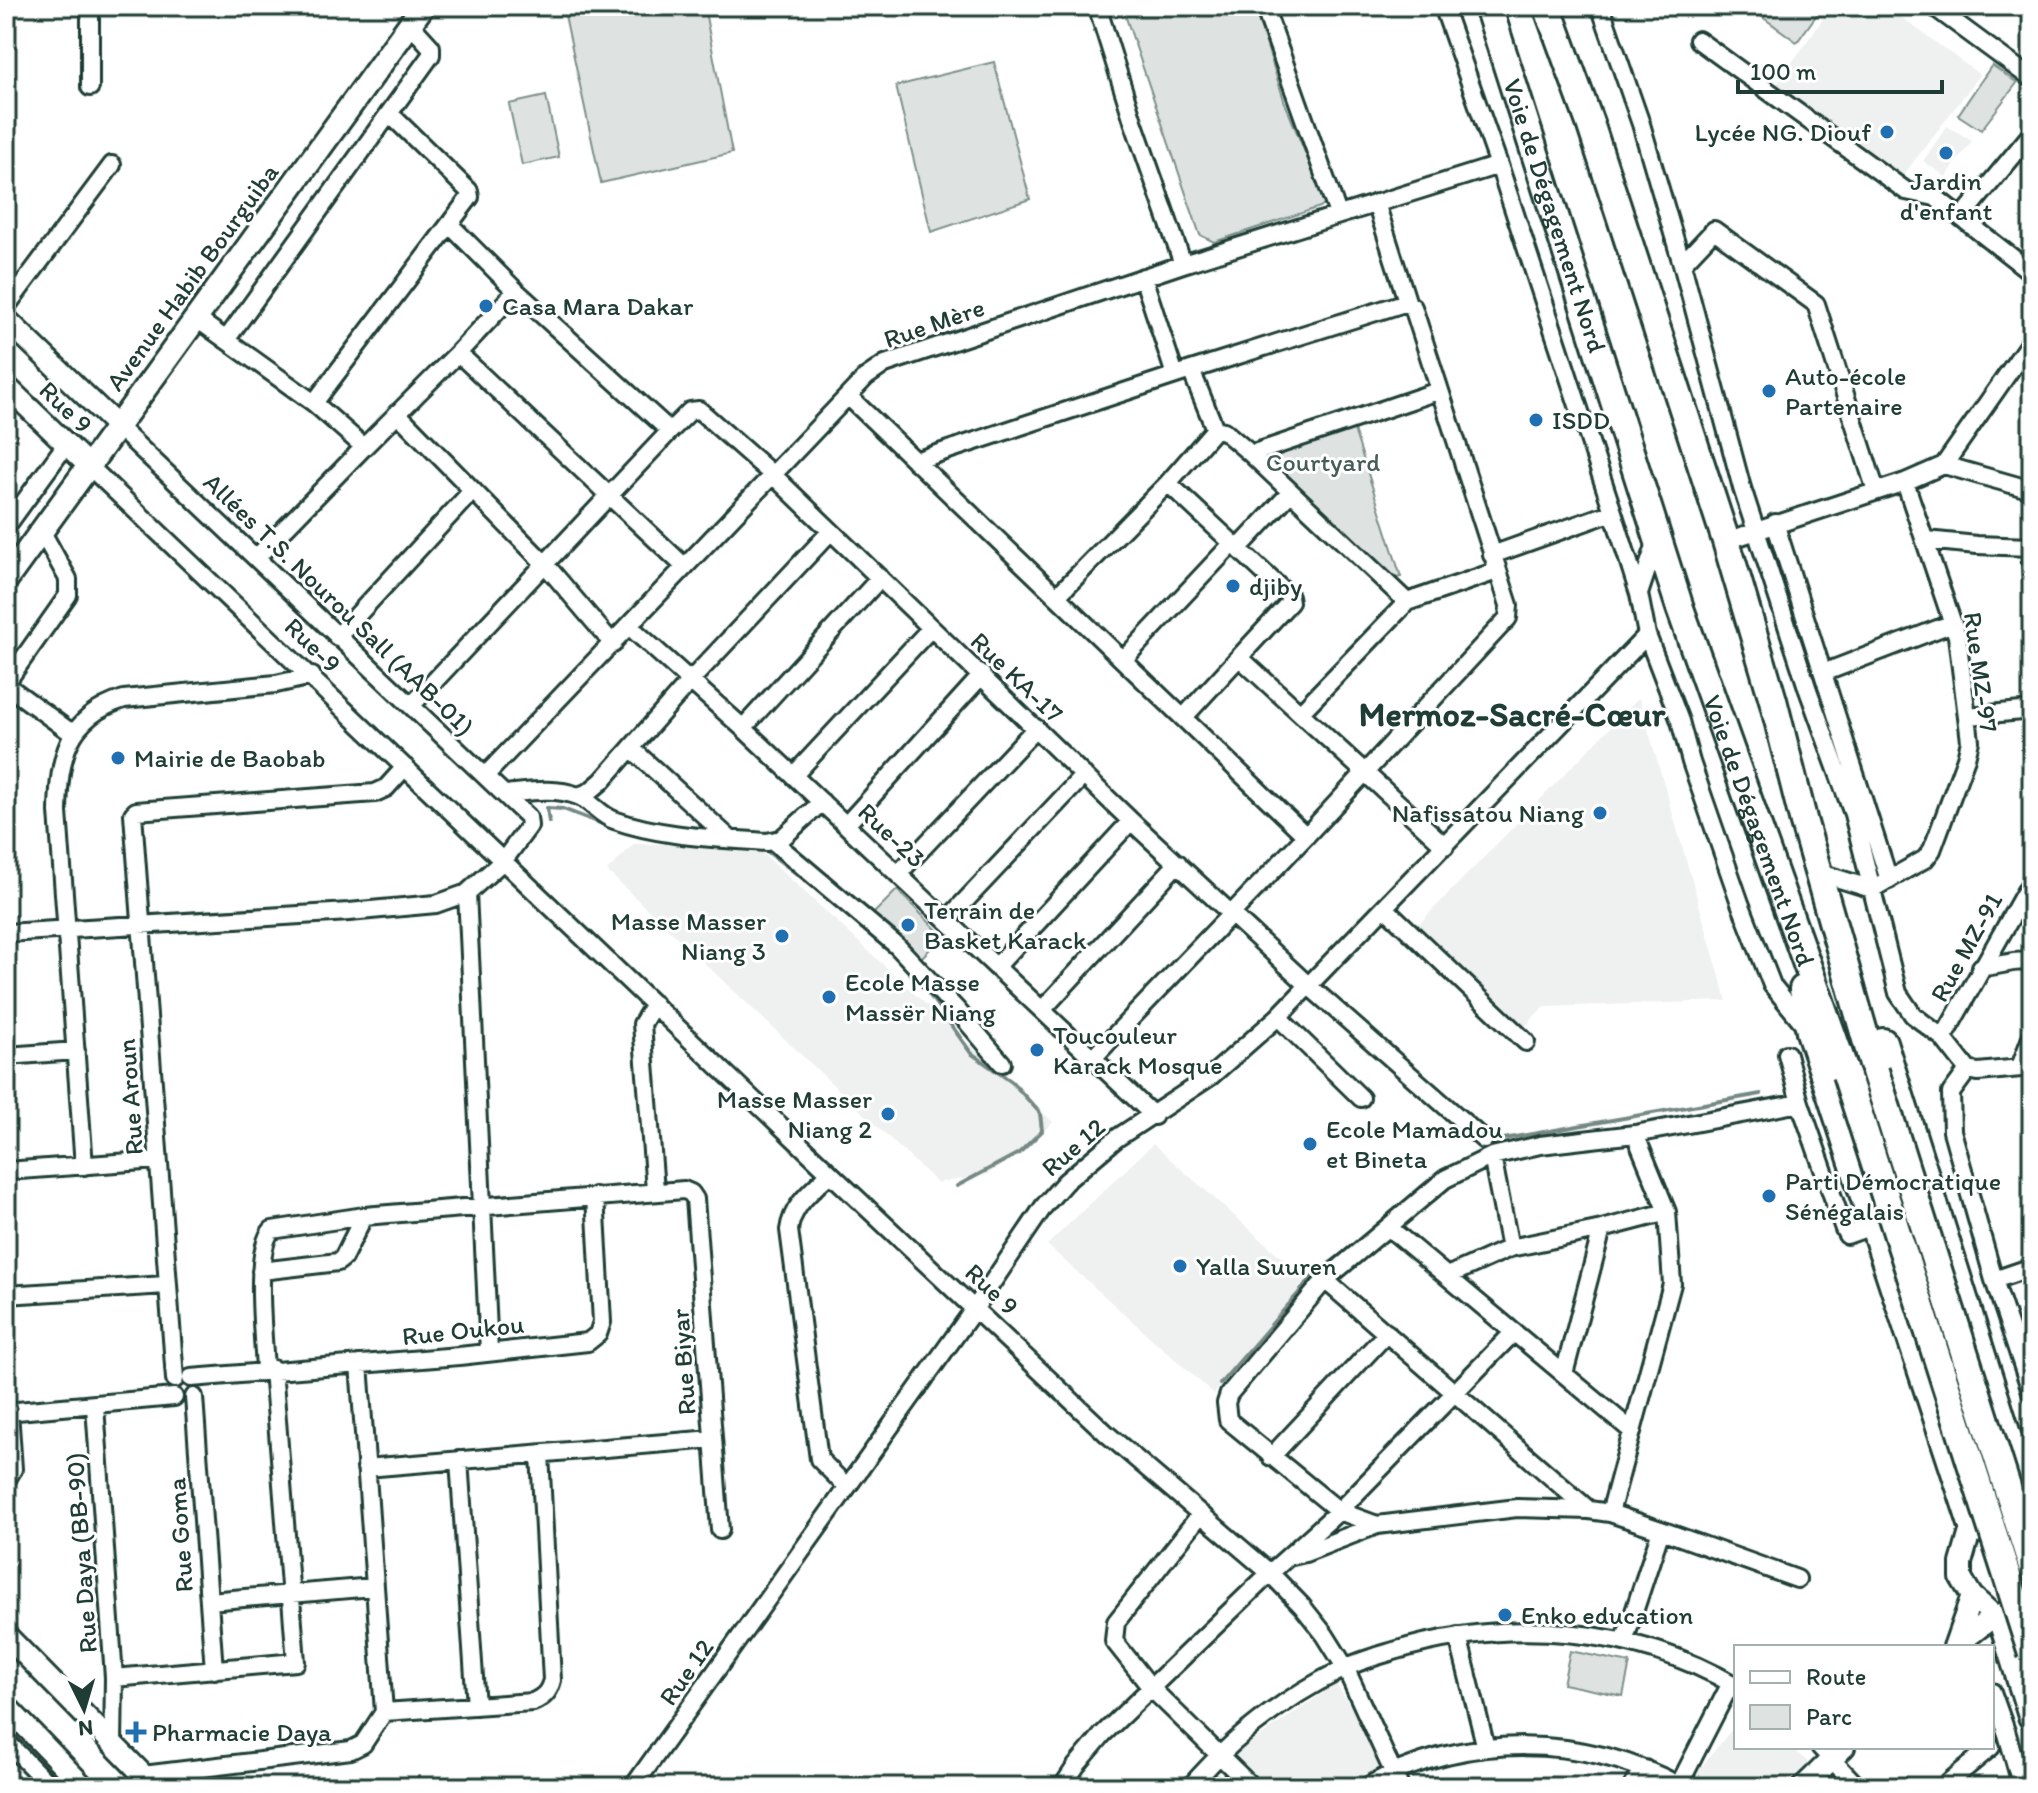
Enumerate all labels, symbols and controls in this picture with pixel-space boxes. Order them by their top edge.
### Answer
scale bar [1738,44,1942,94]
text: 100 m [1750,57,1816,86]
street label: Voie de Dégagement Nord [1496,75,1613,357]
place label: Lycée NG. Diouf [1695,116,1871,148]
marker: Lycée NG. Diouf [1878,123,1896,141]
marker: Jardin d'enfant [1937,144,1955,162]
street label: Avenue Habib Bourguiba [99,157,286,397]
place label: Jardin d'enfant [1900,165,1993,227]
place label: Casa Mara Dakar [502,290,694,322]
street label: Rue Mère [879,291,989,355]
marker: Casa Mara Dakar [477,297,495,315]
place label: Auto-école Partenaire [1785,360,1906,422]
street label: Rue 9 [33,374,99,440]
marker: Auto-école Partenaire [1760,382,1778,400]
place label: ISDD [1552,404,1610,436]
marker: ISDD [1527,411,1545,429]
park label: Courtyard [1266,446,1380,478]
street label: Allées T.S. Nourou Sall (AAB-01) [197,466,481,742]
place label: djiby [1249,570,1302,602]
marker: djiby [1224,577,1242,595]
street label: Rue-9 [278,610,348,680]
street label: Rue MZ-97 [1957,610,2005,734]
street label: Rue KA-17 [964,625,1070,729]
street label: Voie de Dégagement Nord [1696,691,1822,970]
district label: Mermoz-Sacré-Cœur [1359,694,1666,735]
place label: Mairie de Baobab [134,742,325,774]
marker: Mairie de Baobab [109,749,127,767]
street label: Rue-23 [852,796,932,874]
place label: Nafissatou Niang [1392,797,1585,829]
marker: Nafissatou Niang [1591,804,1609,822]
street label: Rue MZ-91 [1923,887,2009,1007]
place label: Terrain de Basket Karack [924,894,1087,956]
place label: Masse Masser Niang 3 [611,905,766,967]
marker: Terrain de Basket Karack [899,916,917,934]
marker: Masse Masser Niang 3 [773,927,791,945]
place label: Ecole Masse Massër Niang [845,966,996,1028]
marker: Ecole Masse Massër Niang [820,988,838,1006]
place label: Toucouleur Karack Mosque [1053,1019,1223,1081]
street label: Rue Aroun [110,1038,150,1156]
marker: Toucouleur Karack Mosque [1028,1041,1046,1059]
place label: Masse Masser Niang 2 [717,1083,872,1145]
marker: Masse Masser Niang 2 [879,1105,897,1123]
street label: Rue 12 [1035,1110,1112,1183]
place label: Ecole Mamadou et Bineta [1326,1113,1503,1175]
marker: Ecole Mamadou et Bineta [1301,1135,1319,1153]
place label: Parti Démocratique Sénégalais [1785,1165,2001,1227]
marker: Parti Démocratique Sénégalais [1760,1187,1778,1205]
place label: Yalla Suuren [1196,1250,1337,1282]
street label: Rue 9 [958,1256,1026,1322]
marker: Yalla Suuren [1171,1257,1189,1275]
street label: Rue Biyar [663,1307,703,1416]
street label: Rue Oukou [401,1308,525,1352]
street label: Rue Daya (BB-90) [58,1452,104,1654]
street label: Rue Goma [160,1476,200,1593]
place label: Enko education [1521,1599,1694,1631]
marker: Enko education [1496,1606,1514,1624]
street label: Rue 12 [652,1632,721,1711]
legend [1734,1645,1994,1749]
text: Route [1806,1662,1866,1691]
north arrow [44,1669,124,1749]
text: Parc [1806,1702,1852,1731]
text: N [77,1714,94,1743]
place label: Pharmacie Daya [152,1716,332,1748]
marker: Pharmacie Daya [127,1723,145,1741]

